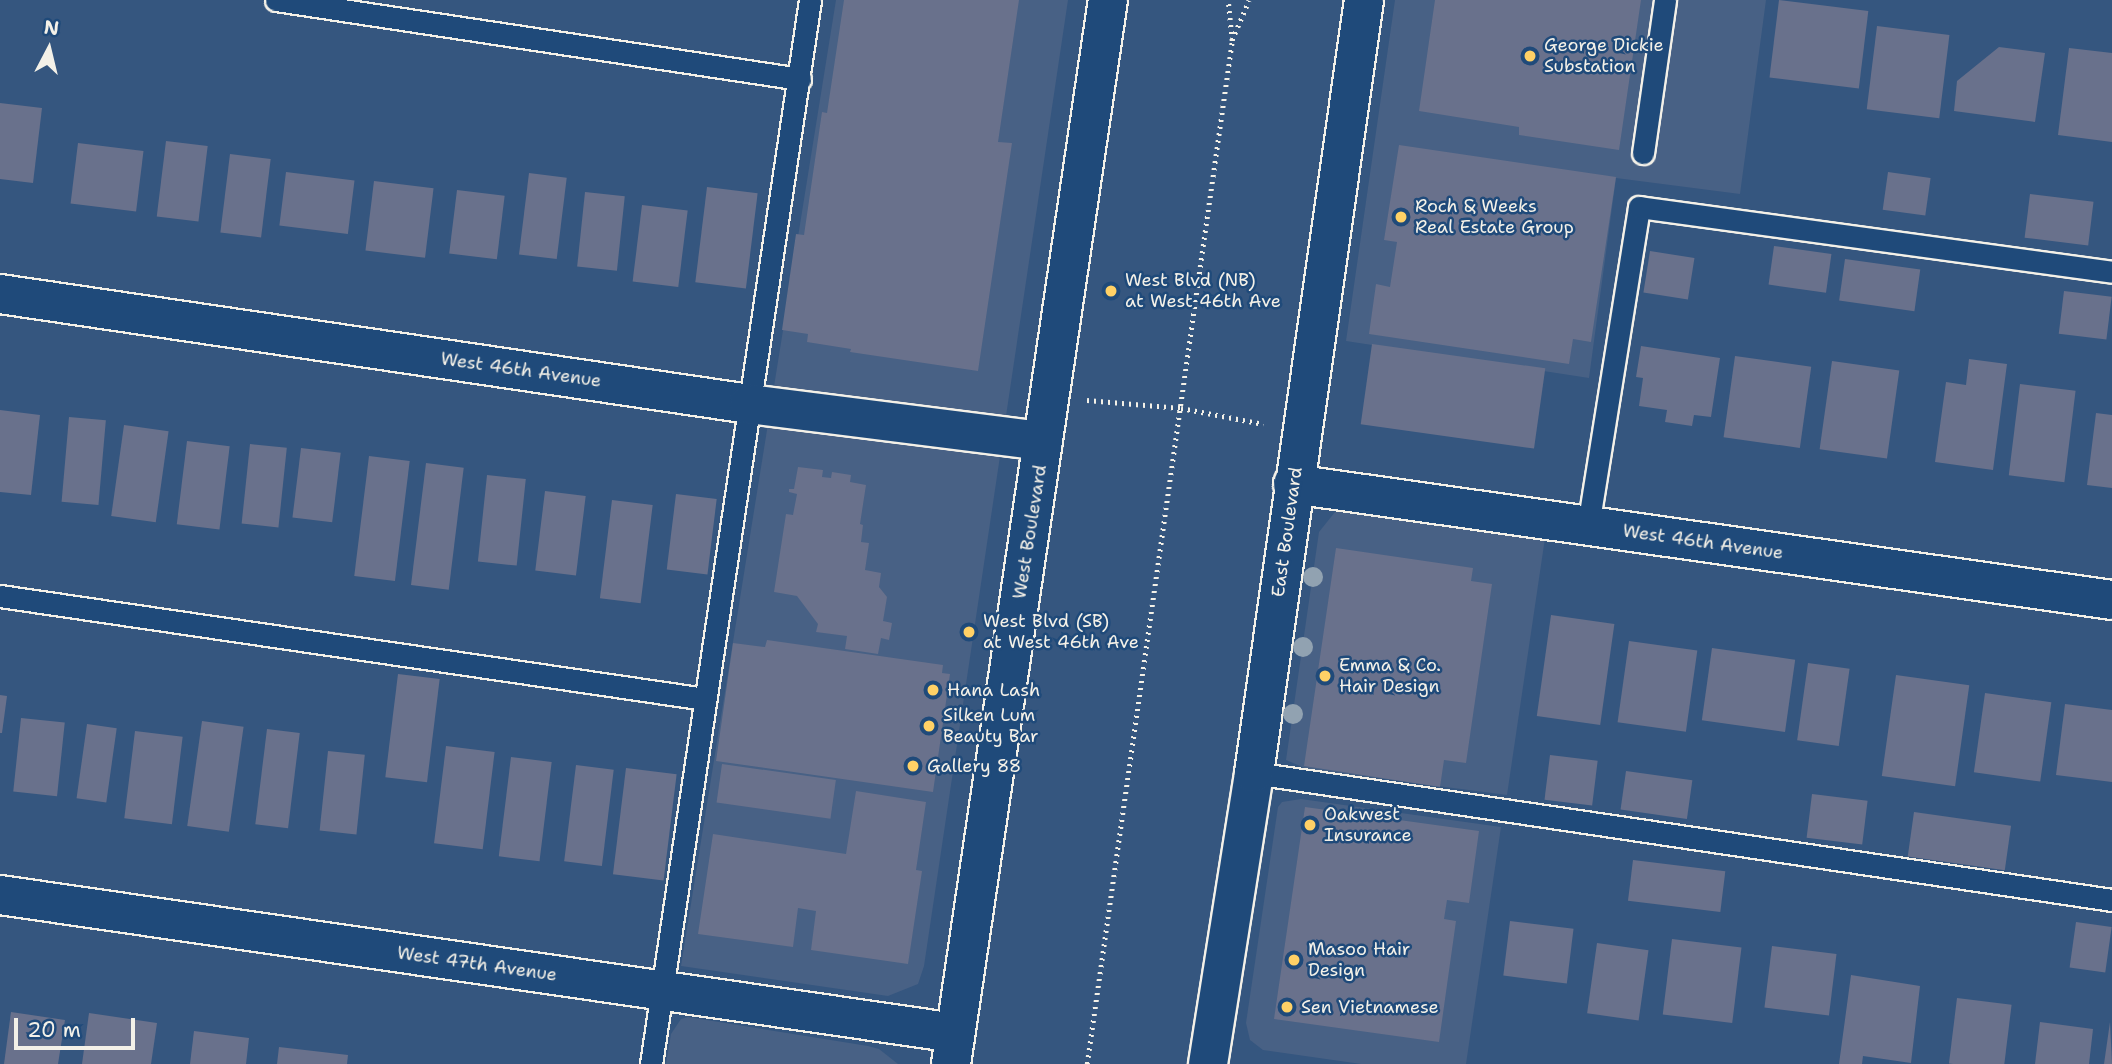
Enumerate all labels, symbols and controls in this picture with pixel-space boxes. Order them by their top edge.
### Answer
north arrow [14,14,84,84]
text: N [43,14,61,41]
place label: George Dickie Substation [1544,35,1664,78]
marker: George Dickie Substation [1522,48,1538,64]
place label: Roch & Weeks Real Estate Group [1415,196,1574,238]
marker: Roch & Weeks Real Estate Group [1393,209,1409,225]
place label: West Blvd (NB) at West 46th Ave [1125,270,1281,312]
marker: West Blvd (NB) at West 46th Ave [1103,283,1119,299]
street label: West 46th Avenue [439,348,603,392]
street label: West Boulevard [1009,463,1051,601]
street label: East Boulevard [1267,466,1307,598]
street label: West 46th Avenue [1621,520,1785,564]
place label: West Blvd (SB) at West 46th Ave [983,611,1139,654]
marker: West Blvd (SB) at West 46th Ave [961,624,977,640]
place label: Emma & Co. Hair Design [1339,655,1441,698]
marker: Emma & Co. Hair Design [1317,668,1333,684]
place label: Hana Lash [947,679,1040,701]
marker: Hana Lash [925,682,941,698]
place label: Silken Lum Beauty Bar [943,705,1039,748]
marker: Silken Lum Beauty Bar [921,718,937,734]
place label: Gallery 88 [927,755,1021,777]
marker: Gallery 88 [905,758,921,774]
place label: Oakwest Insurance [1324,804,1412,846]
marker: Oakwest Insurance [1302,817,1318,833]
place label: Masoo Hair Design [1308,939,1410,982]
street label: West 47th Avenue [396,942,558,986]
marker: Masoo Hair Design [1286,952,1302,968]
place label: Sen Vietnamese [1301,996,1439,1018]
marker: Sen Vietnamese [1279,999,1295,1015]
scale bar [18,1004,138,1048]
text: 20 m [27,1016,81,1044]

